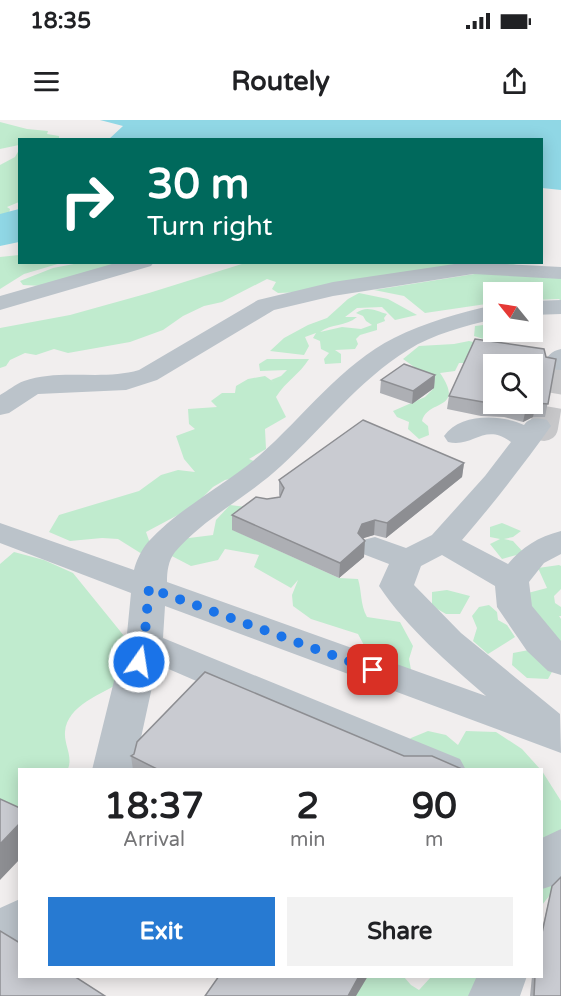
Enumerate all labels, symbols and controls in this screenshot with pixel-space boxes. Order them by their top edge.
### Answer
text: 18:35 [30,8,91,34]
icon: menu [30,65,63,98]
text: Routely [231,65,330,98]
icon: share [498,65,531,98]
text: 30 m [147,159,249,210]
icon: right [48,162,126,240]
text: Turn right [147,210,273,243]
north arrow [483,282,543,342]
map controls [483,282,543,414]
button: search [483,354,543,414]
position arrow [107,630,171,694]
pin [347,644,398,695]
icon: arrive [356,653,389,686]
text: 18:37 [104,785,204,828]
text: 2 [296,785,319,828]
text: 90 [412,785,457,828]
text: Arrival [123,828,185,852]
text: min [290,828,326,852]
text: m [425,828,443,852]
button: Exit [48,897,275,966]
button: Share [287,897,513,966]

